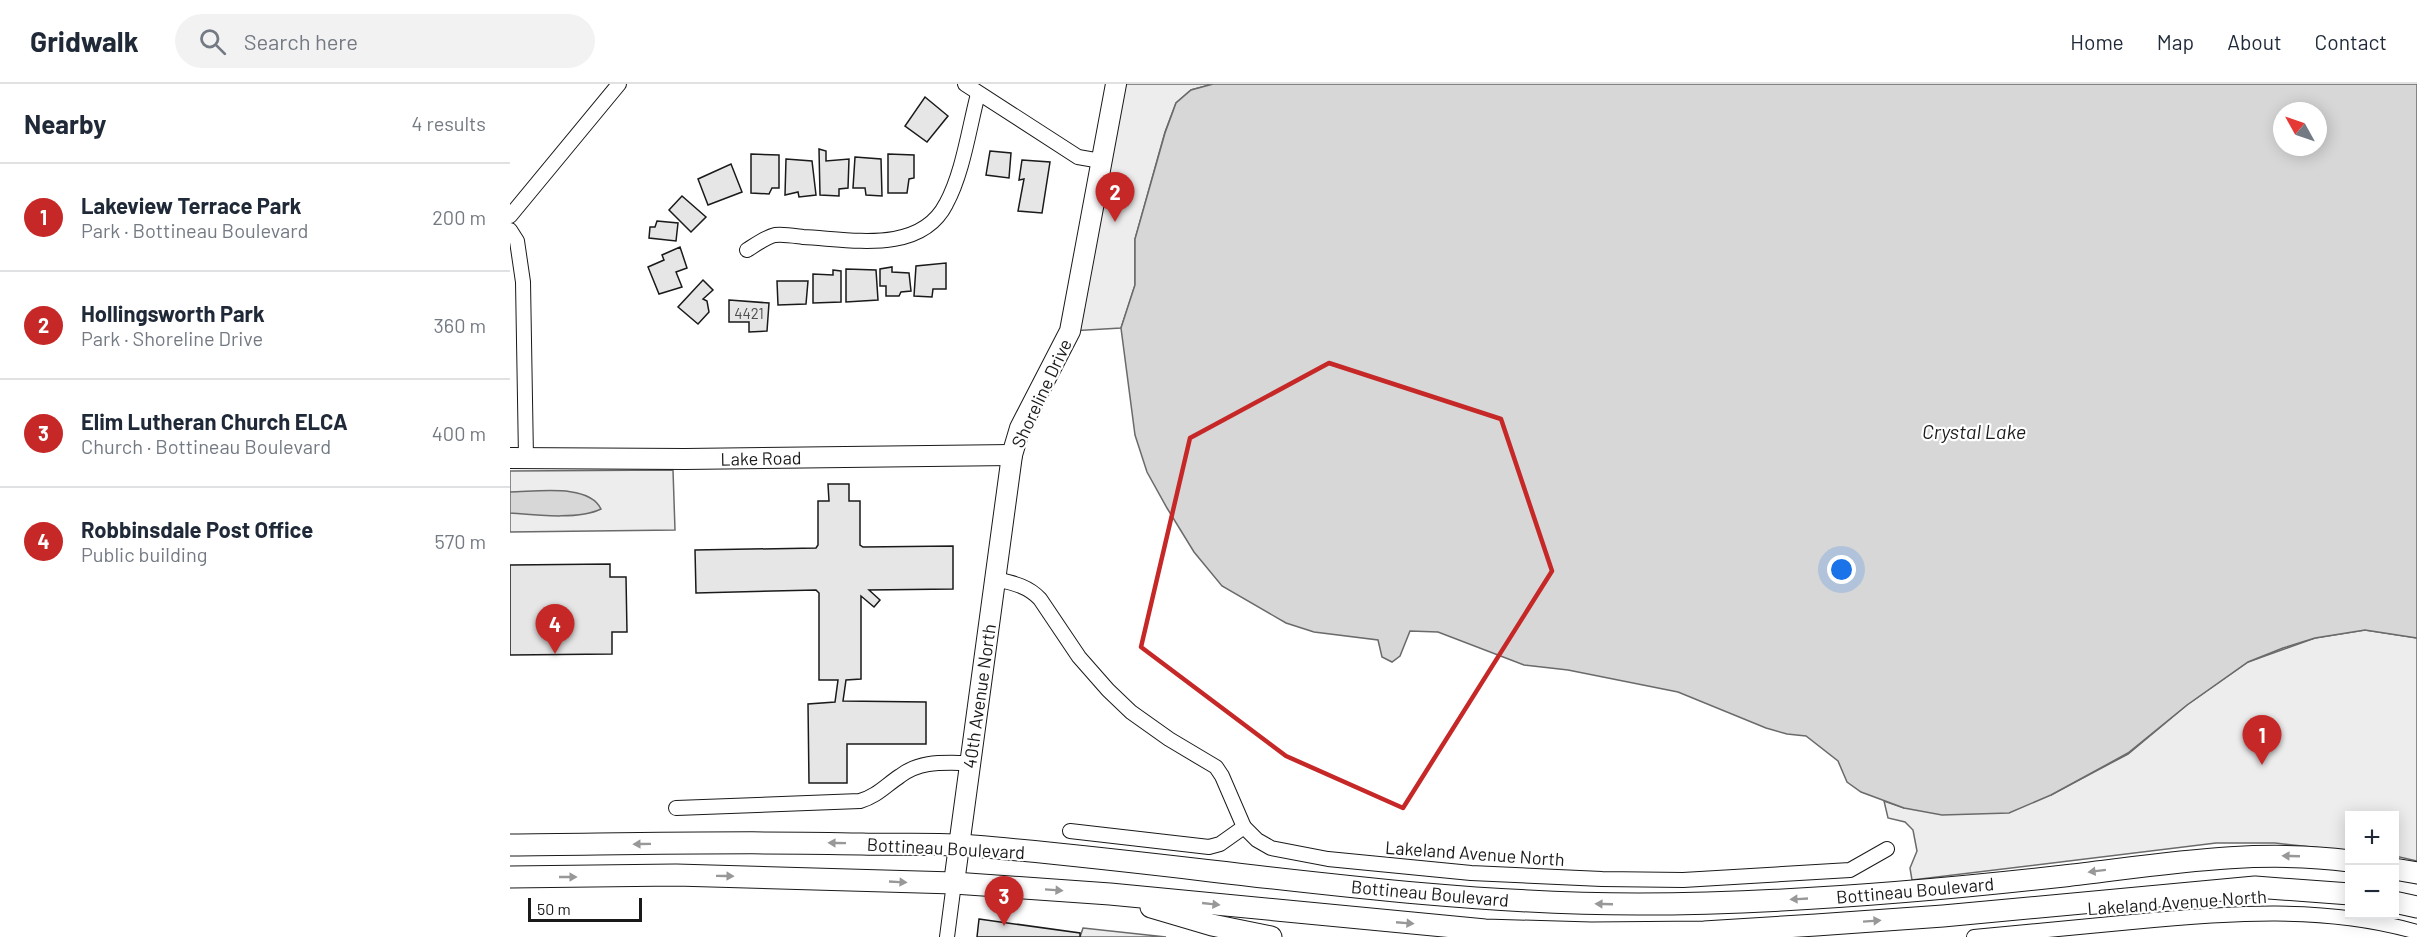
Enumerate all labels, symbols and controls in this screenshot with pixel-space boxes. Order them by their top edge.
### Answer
search box [175,14,595,68]
text: Gridwalk [30,24,139,58]
icon: search [196,25,229,58]
text: Search here [244,28,358,54]
text: Home [2070,29,2124,54]
text: Map [2157,29,2194,54]
text: About [2227,29,2282,54]
text: Contact [2315,29,2387,54]
north arrow [2273,102,2327,156]
text: Nearby [24,108,106,139]
text: 4 results [411,111,486,135]
pin: 2 [1096,172,1134,222]
text: Lakeview Terrace Park [81,192,302,218]
text: 1 [40,205,47,229]
text: 200 m [432,205,486,229]
text: Park · Bottineau Boulevard [81,218,308,242]
text: Hollingsworth Park [81,300,265,326]
house number: 4421 [734,304,764,322]
text: 2 [38,313,49,337]
text: 360 m [434,313,486,337]
text: Park · Shoreline Drive [81,326,263,350]
street label: Shoreline Drive [1006,335,1076,451]
text: Elim Lutheran Church ELCA [81,408,348,434]
water label: Crystal Lake [1922,419,2026,443]
text: 3 [38,421,49,445]
text: 400 m [432,421,486,445]
text: Church · Bottineau Boulevard [81,434,331,458]
street label: Lake Road [720,446,802,470]
text: Robbinsdale Post Office [81,516,313,542]
text: 4 [37,529,50,553]
text: 570 m [434,529,486,553]
text: Public building [81,542,207,566]
your location [1827,555,1856,584]
pin: 4 [536,604,574,654]
street label: 40th Avenue North [958,622,1000,770]
pin: 1 [2242,716,2282,765]
map controls [2345,811,2399,919]
button: + [2345,811,2399,865]
street label: Bottineau Boulevard [866,833,1026,863]
street label: Lakeland Avenue North [1385,836,1565,870]
one-way arrow [828,838,847,848]
one-way arrow [633,839,652,849]
one-way arrow [2282,852,2301,861]
button: − [2345,865,2399,919]
one-way arrow [2088,867,2107,876]
one-way arrow [715,871,734,881]
one-way arrow [559,872,578,882]
street label: Bottineau Boulevard [1835,872,1995,908]
street label: Bottineau Boulevard [1350,875,1510,911]
pin: 3 [984,876,1024,926]
one-way arrow [889,877,908,886]
one-way arrow [1045,885,1064,895]
street label: Lakeland Avenue North [2087,885,2267,919]
scale bar [528,895,642,922]
one-way arrow [1789,895,1808,904]
text: 50 m [537,899,571,918]
one-way arrow [1201,899,1220,909]
one-way arrow [1594,899,1613,908]
one-way arrow [1862,917,1881,926]
one-way arrow [1395,918,1414,928]

